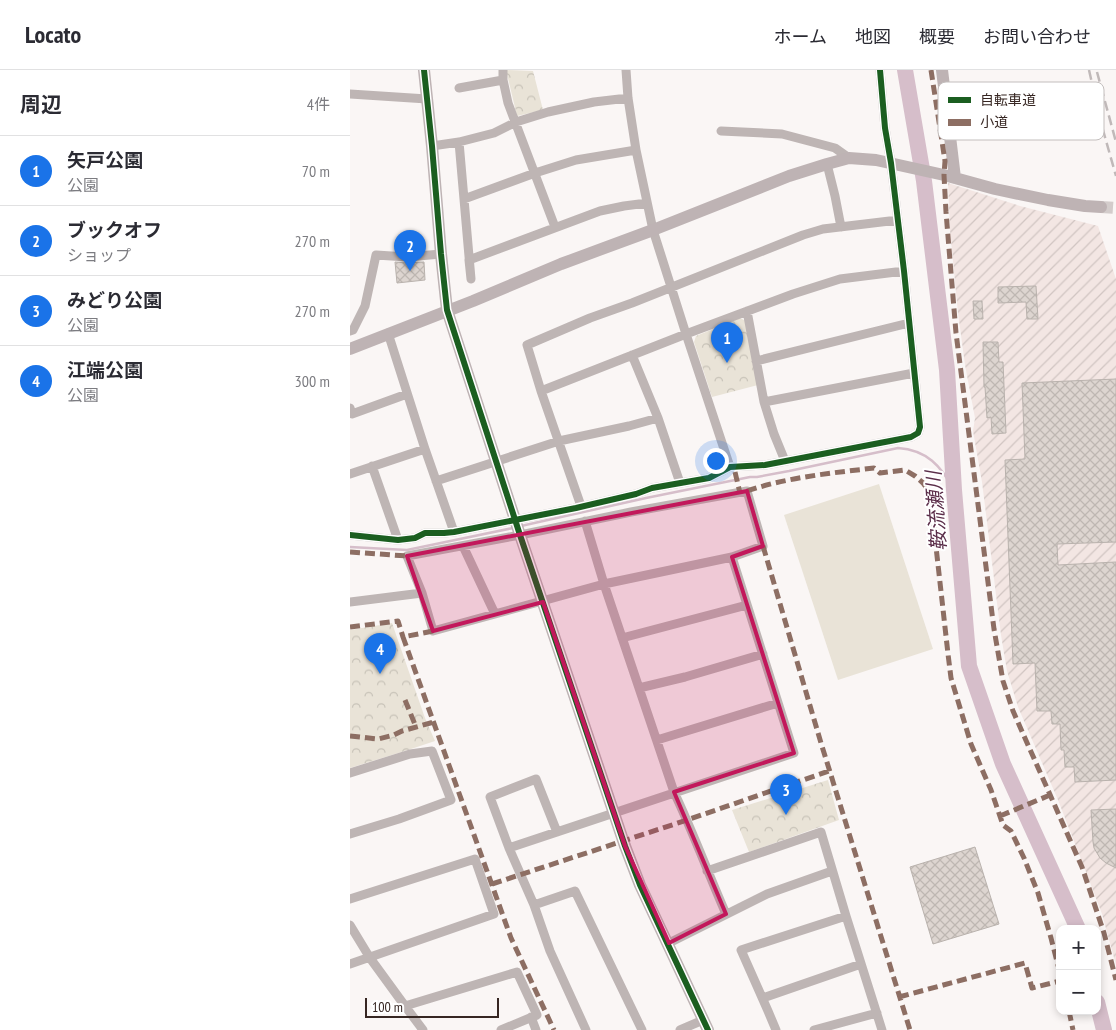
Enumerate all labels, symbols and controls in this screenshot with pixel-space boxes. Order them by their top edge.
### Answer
text: Locato [25,19,81,50]
text: ホーム [774,25,827,48]
text: 地図 [855,25,891,48]
text: 概要 [919,25,955,48]
text: お問い合わせ [983,25,1091,48]
legend [938,82,1104,140]
text: 周辺 [20,91,62,118]
text: 自転車道 [980,91,1036,109]
text: 4件 [307,94,330,114]
text: 小道 [980,113,1008,131]
text: 矢戸公園 [67,148,143,172]
text: 1 [32,161,40,181]
text: 70 m [302,161,330,181]
text: 公園 [67,175,99,195]
text: ブックオフ [67,218,162,242]
pin: 2 [394,230,426,271]
text: 2 [32,231,40,251]
text: 270 m [295,231,330,251]
text: ショップ [67,245,131,265]
text: みどり公園 [67,288,162,312]
text: 3 [32,301,40,321]
text: 270 m [295,301,330,321]
text: 公園 [67,315,99,335]
pin: 1 [711,322,743,363]
text: 江端公園 [67,358,143,382]
text: 4 [32,371,40,391]
text: 300 m [295,371,330,391]
text: 公園 [67,385,99,405]
your location [703,448,729,474]
water label: 鞍流瀬川 [920,468,952,552]
pin: 4 [364,633,396,674]
pin: 3 [770,774,802,815]
map controls [1056,925,1101,1015]
button: + [1056,925,1101,970]
button: − [1056,970,1101,1015]
scale bar [365,995,499,1018]
text: 100 m [372,998,403,1016]

